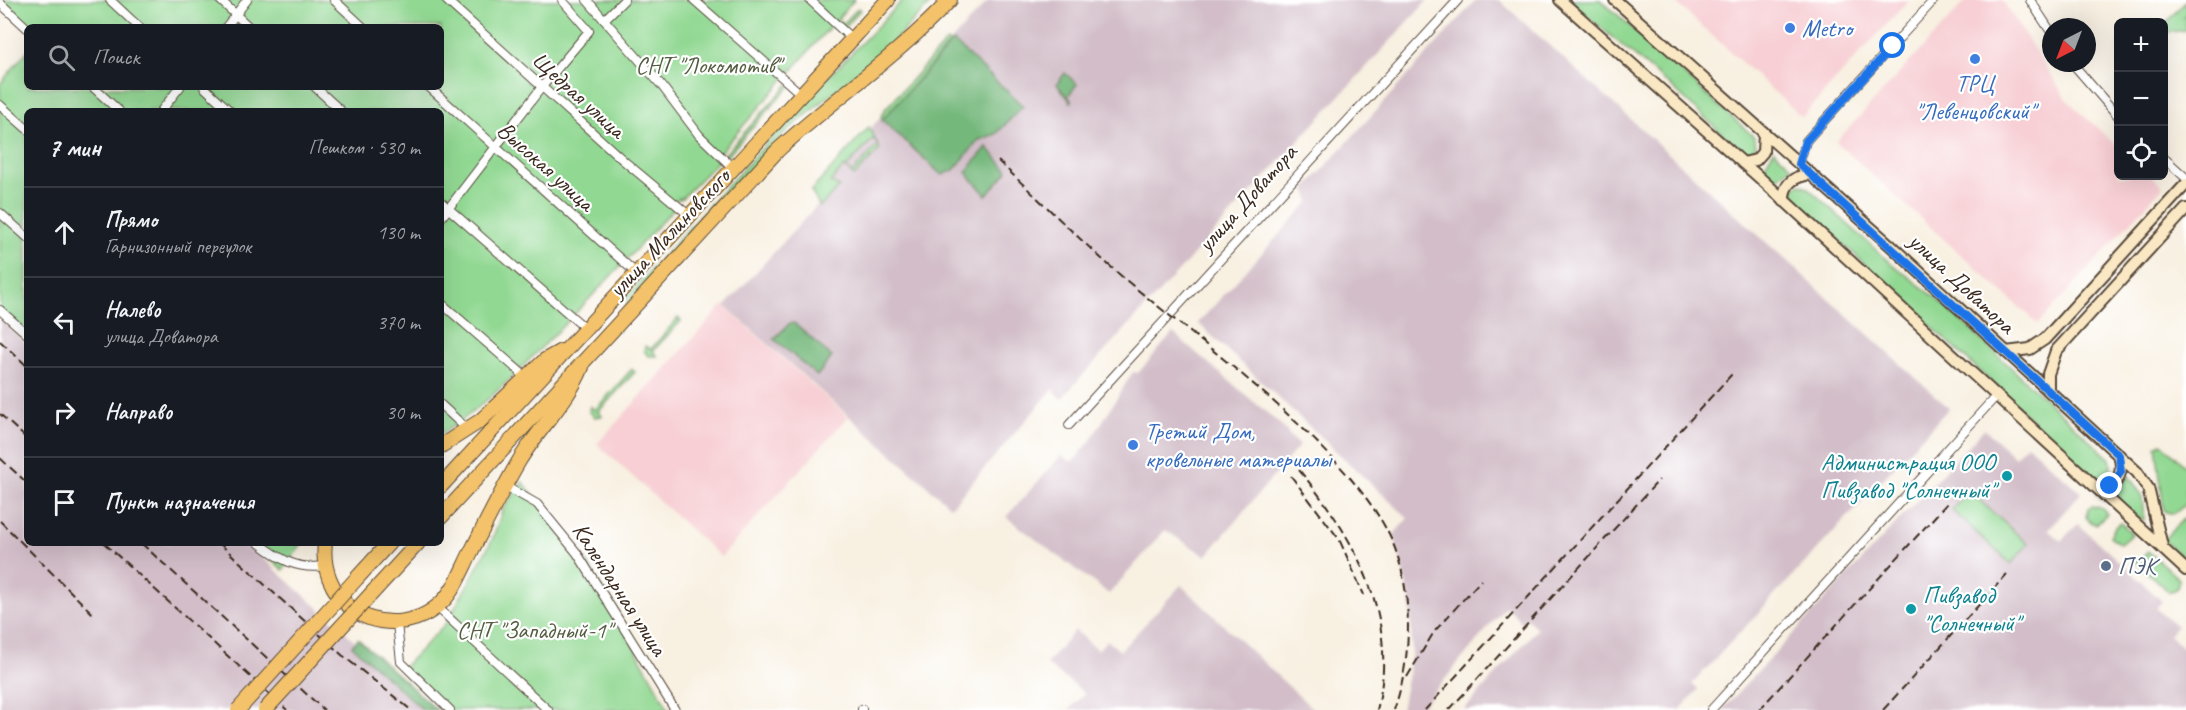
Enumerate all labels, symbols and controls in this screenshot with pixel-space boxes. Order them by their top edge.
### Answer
place label: Metro [1802,13,1855,43]
north arrow [2042,18,2096,72]
map controls [2114,18,2168,180]
button: + [2114,18,2168,72]
marker: Metro [1783,21,1797,35]
search box [24,24,444,90]
route start [1879,32,1905,58]
icon: search [45,41,78,74]
text: Поиск [93,43,139,71]
street label: Щедрая улица [526,45,633,146]
park label: СНТ "Локомотив" [636,50,786,80]
marker: ТРЦ "Левенцовский" [1968,52,1982,66]
place label: ТРЦ "Левенцовский" [1915,68,2040,126]
button: − [2114,72,2168,126]
street label: Высокая улица [491,115,602,219]
button: locate [2114,126,2168,180]
text: 7 мин [48,131,101,164]
text: Пешком · 530 m [308,135,420,160]
street label: улица Доватора [1189,137,1304,260]
street label: улица Малиновского [600,160,738,305]
text: Прямо [105,206,157,234]
icon: ahead [48,216,81,249]
text: 130 m [377,220,420,245]
street label: улица Доватора [1901,225,2023,341]
text: Гарнизонный переулок [105,234,251,259]
text: Налево [105,296,161,324]
icon: left [48,306,81,339]
text: 370 m [377,310,420,335]
text: улица Доватора [105,324,217,349]
icon: right [48,396,81,429]
text: Направо [105,398,172,426]
text: 30 m [386,400,420,425]
place label: Третий Дом, кровельные материалы [1145,416,1333,474]
marker: Третий Дом, кровельные материалы [1126,438,1140,452]
place label: Администрация ООО Пивзавод "Солнечный" [1821,447,2000,505]
marker: Администрация ООО Пивзавод "Солнечный" [2000,469,2014,483]
route end [2096,472,2122,498]
icon: arrive [48,486,81,519]
text: Пункт назначения [105,488,254,516]
street label: Календарная улица [566,517,675,662]
place label: ПЭК [2118,551,2161,581]
marker: ПЭК [2099,559,2113,573]
place label: Пивзавод "Солнечный" [1923,580,2025,638]
marker: Пивзавод "Солнечный" [1904,602,1918,616]
park label: СНТ "Западный-1" [457,615,617,645]

